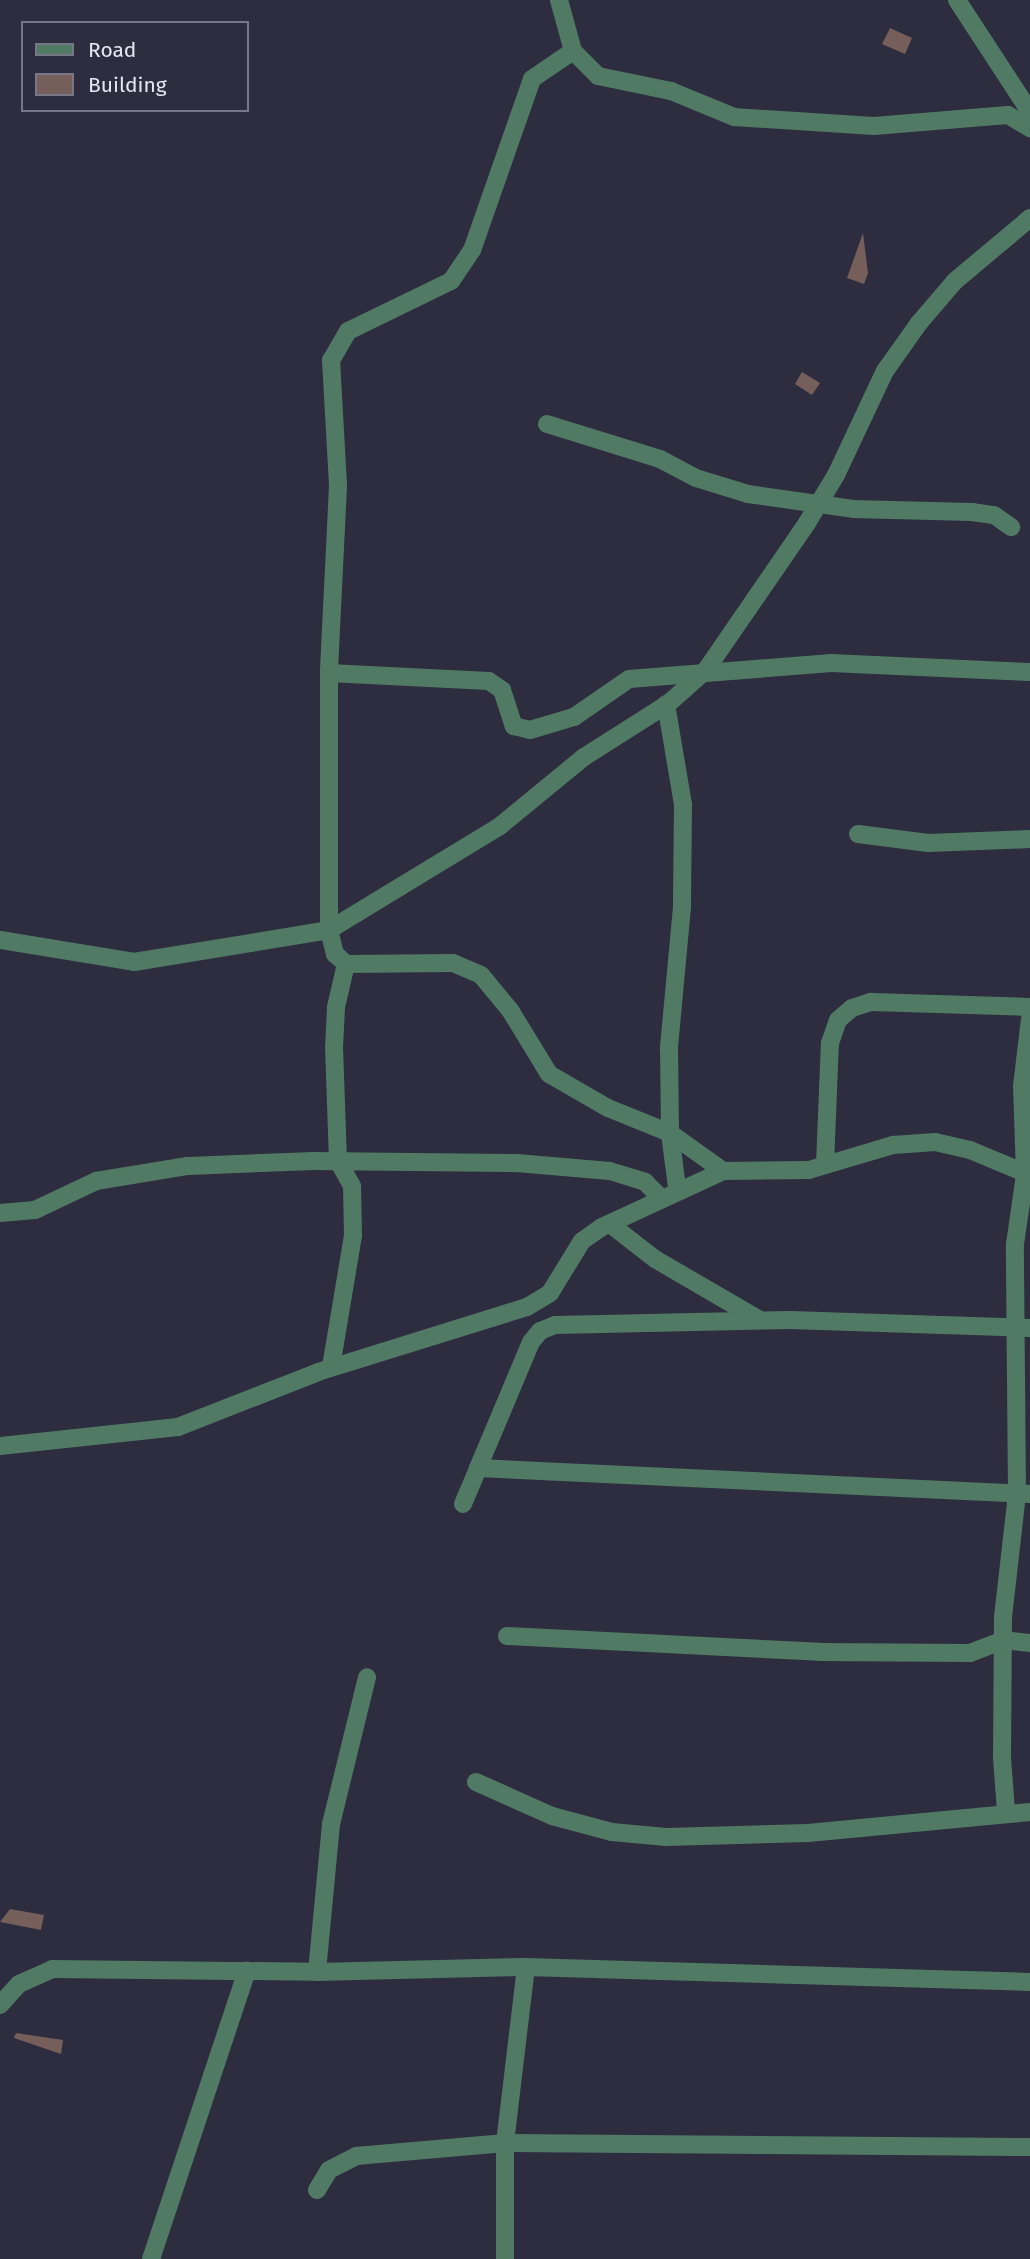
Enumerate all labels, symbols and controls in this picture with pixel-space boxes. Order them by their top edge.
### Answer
legend [21,21,248,112]
text: Road [88,37,136,63]
text: Building [88,72,167,98]

